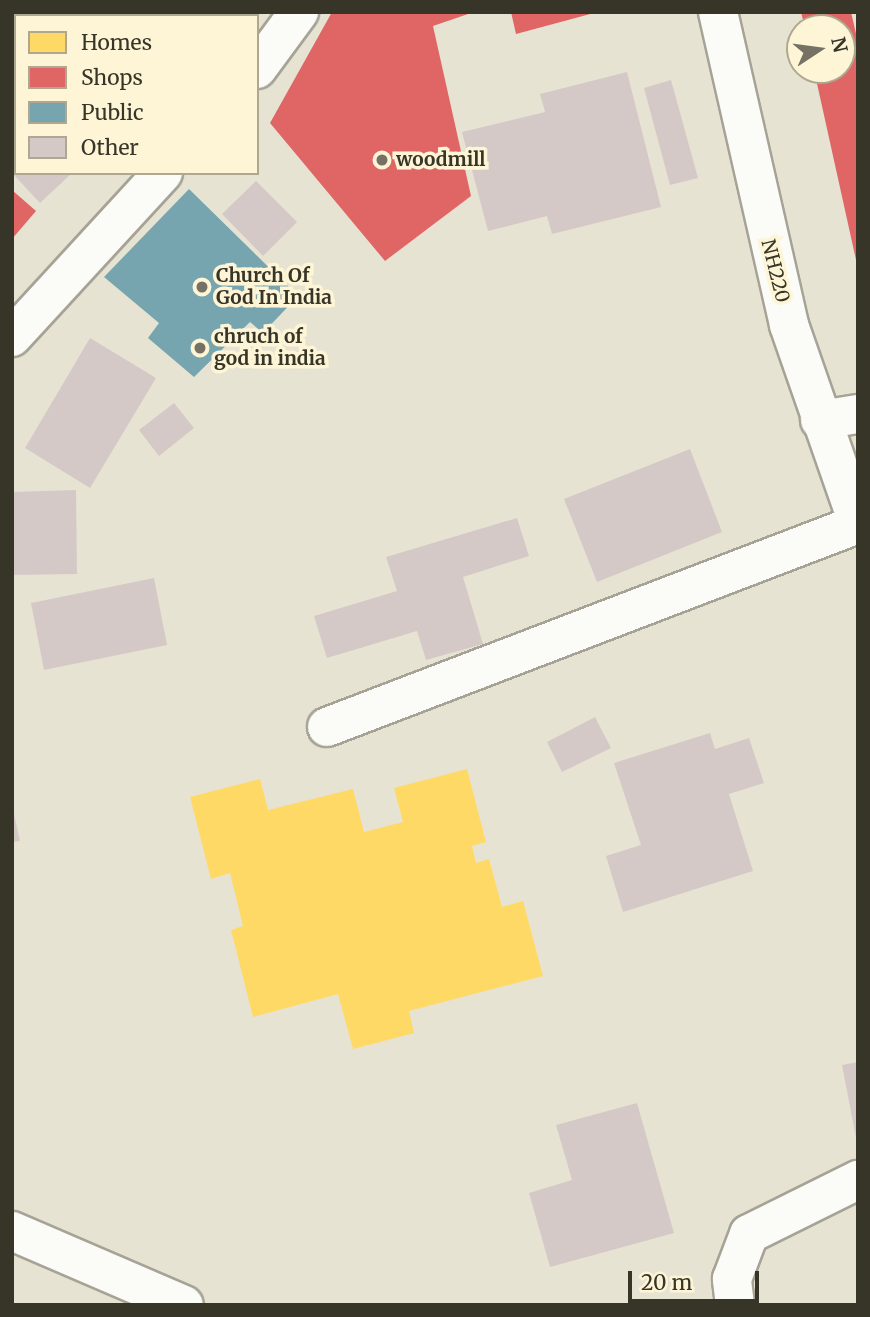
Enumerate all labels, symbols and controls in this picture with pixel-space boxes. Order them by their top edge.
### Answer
legend [14,14,259,175]
north arrow [786,14,856,84]
text: Homes [81,29,152,56]
text: N [826,35,853,55]
text: Shops [81,64,143,91]
text: Public [81,99,144,126]
text: Other [81,134,139,161]
place label: woodmill [396,149,486,171]
marker: woodmill [374,152,390,168]
street label: NH220 [756,237,794,305]
place label: Church Of God In India [216,265,332,309]
marker: Church Of God In India [194,279,210,295]
place label: chruch of god in india [214,326,326,370]
marker: chruch of god in india [192,340,208,356]
scale bar [632,1258,763,1302]
text: 20 m [641,1269,692,1296]

